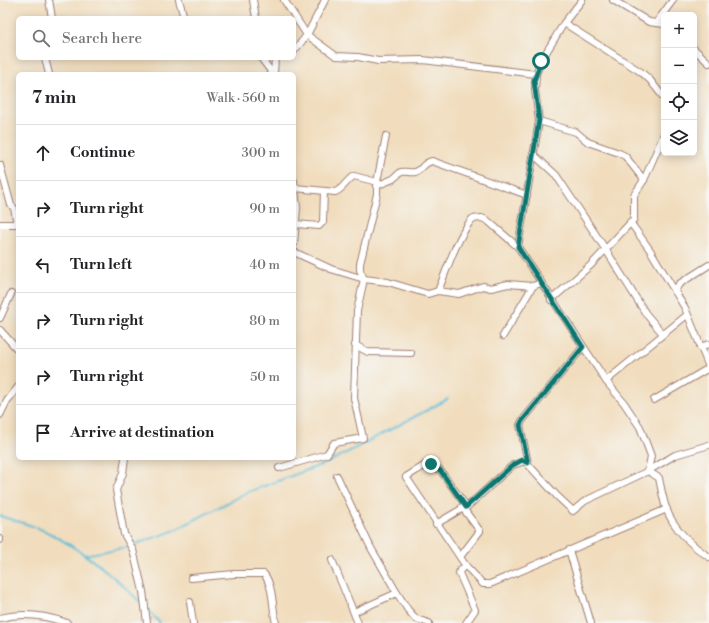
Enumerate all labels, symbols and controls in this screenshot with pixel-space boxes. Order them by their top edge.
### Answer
map controls [661,12,697,156]
button: + [661,12,697,48]
search box [16,16,296,60]
icon: search [30,27,52,49]
text: Search here [62,29,142,48]
button: − [661,48,697,84]
route start [532,52,550,70]
button: locate [661,84,697,120]
text: 7 min [32,87,76,109]
text: Walk · 560 m [207,90,280,106]
button: layers [661,120,697,156]
icon: ahead [32,142,54,164]
text: Continue [70,143,135,162]
text: 300 m [242,145,280,161]
icon: right [32,198,54,220]
text: Turn right [70,199,144,218]
text: 90 m [249,201,280,217]
icon: left [32,254,54,276]
text: Turn left [70,255,132,274]
text: 40 m [250,257,280,273]
icon: right [32,310,54,332]
text: Turn right [70,311,144,330]
text: 80 m [249,313,280,329]
icon: right [32,366,54,388]
text: Turn right [70,367,144,386]
text: 50 m [250,369,280,385]
icon: arrive [32,422,54,444]
text: Arrive at destination [70,423,214,442]
route end [422,455,440,473]

